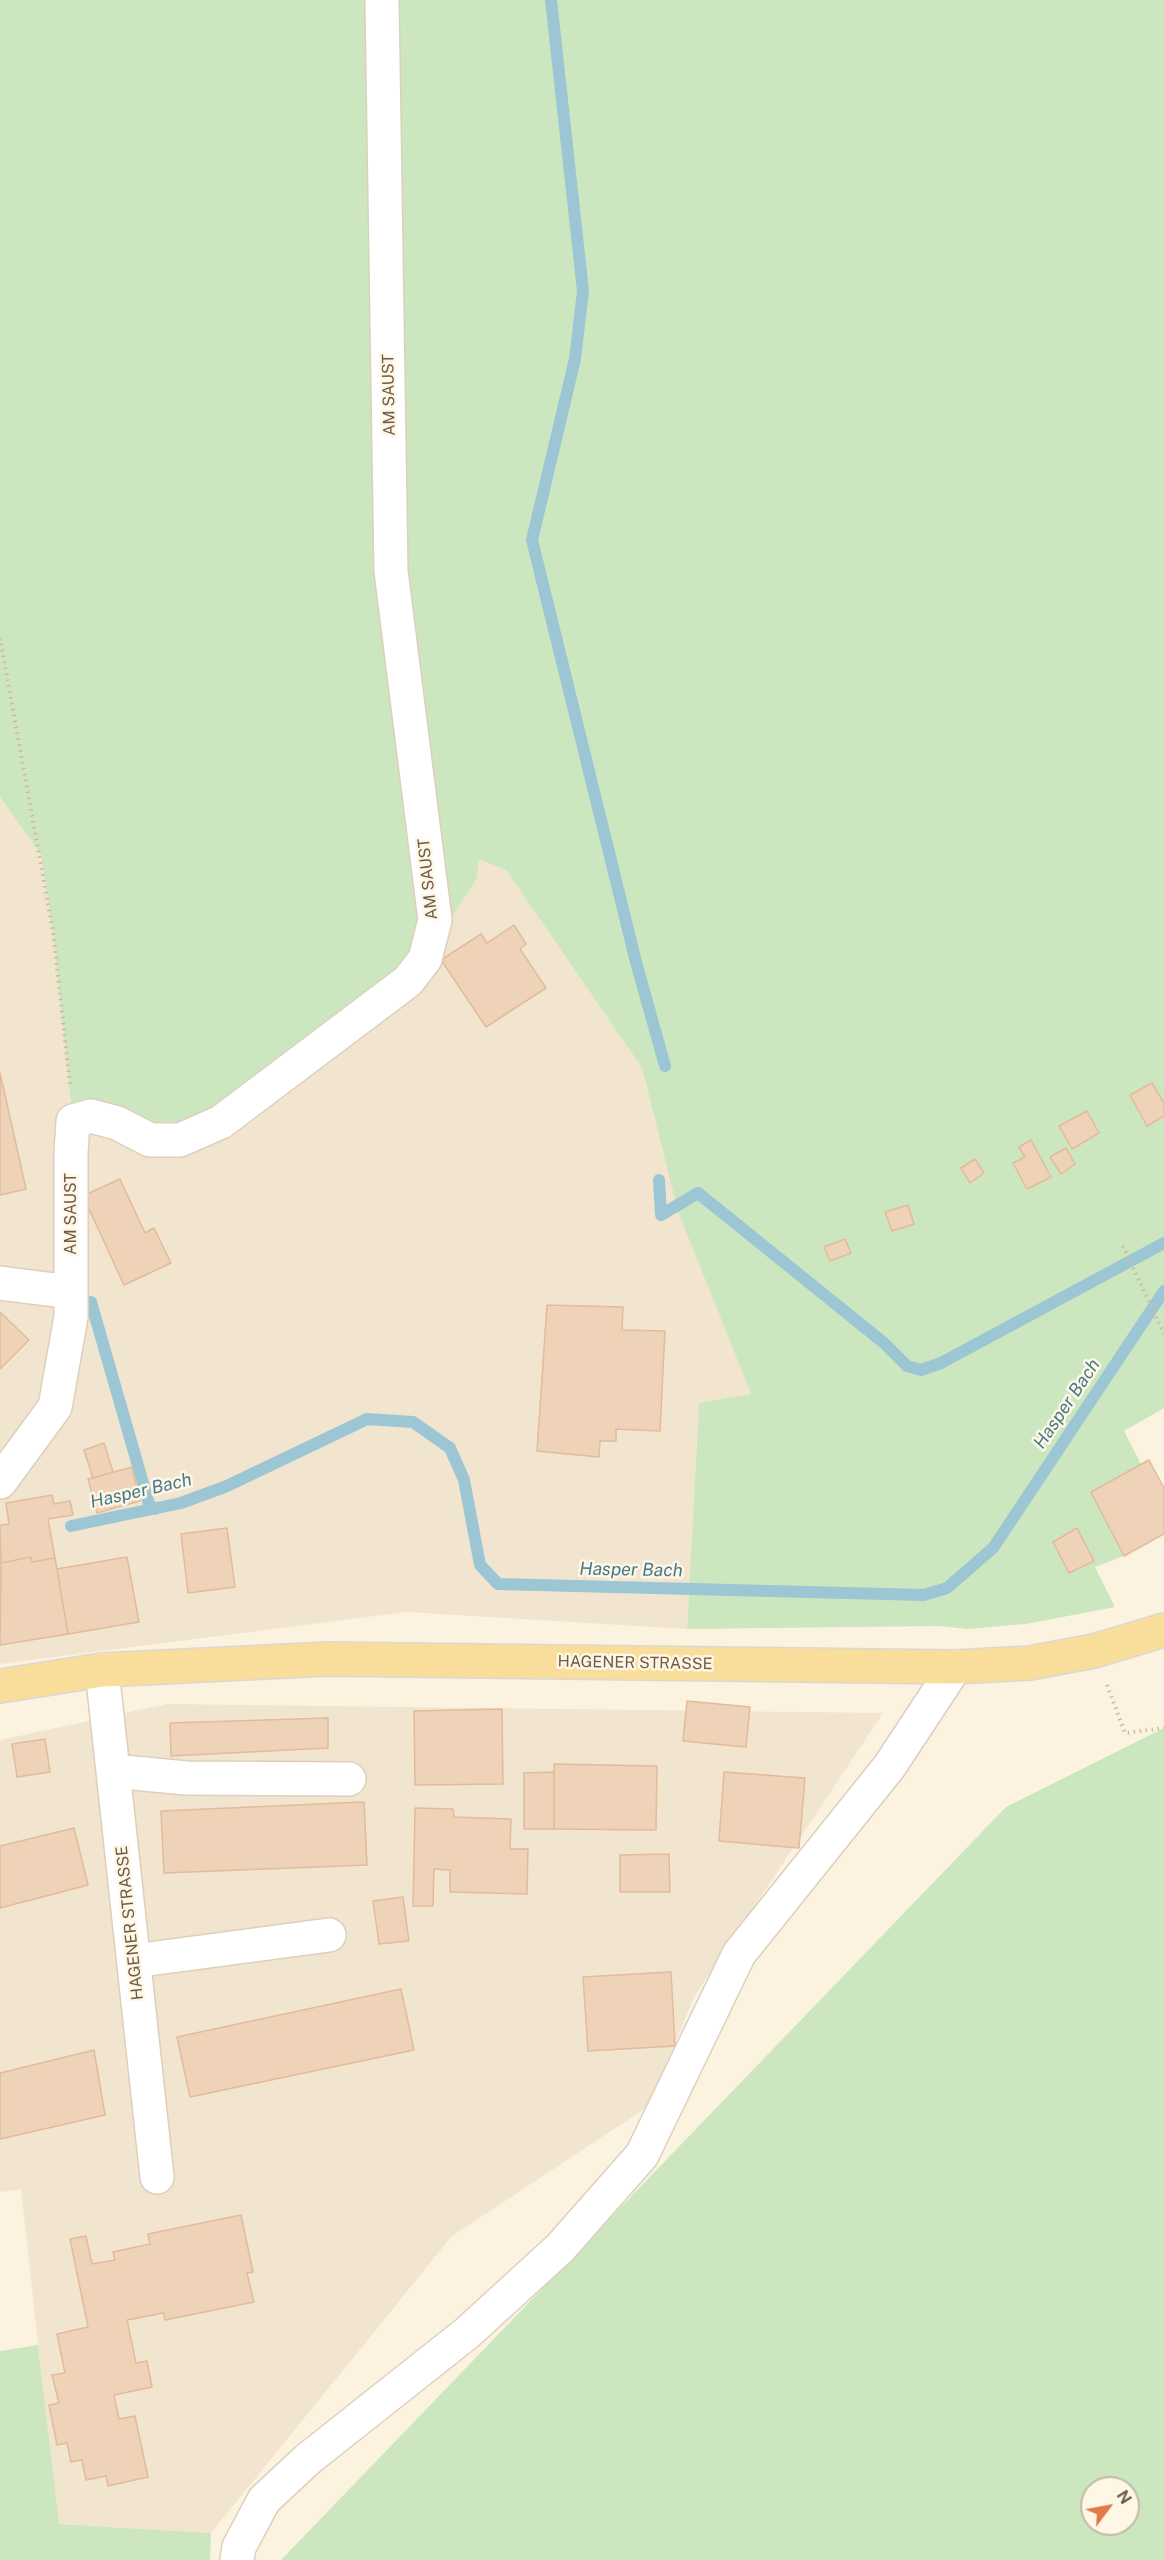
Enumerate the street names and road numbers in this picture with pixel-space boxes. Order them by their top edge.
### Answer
street label: AM SAUST [379,354,399,436]
street label: AM SAUST [414,837,442,921]
street label: AM SAUST [61,1173,81,1255]
street label: HAGENER STRASSE [557,1652,713,1674]
street label: HAGENER STRASSE [112,1845,148,2001]

